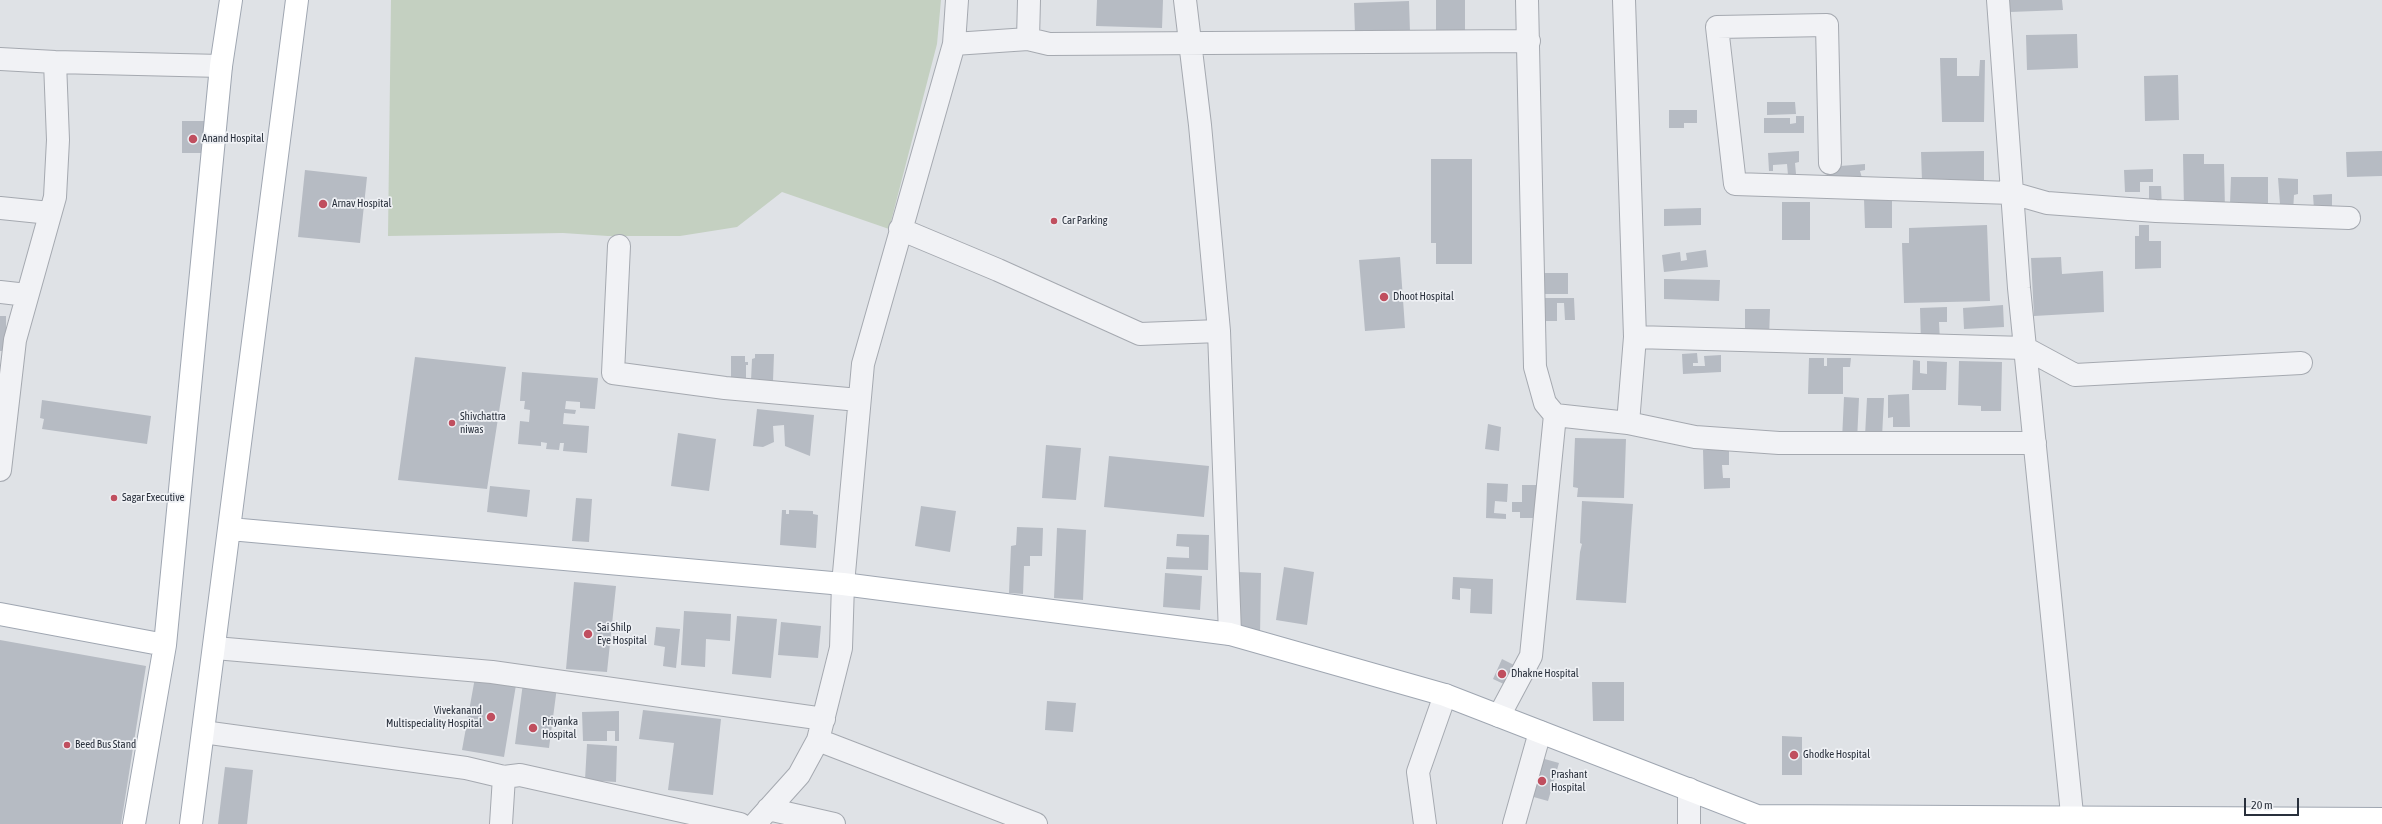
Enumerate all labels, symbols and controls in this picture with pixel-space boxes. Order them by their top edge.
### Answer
place label: Anand Hospital [202,132,264,146]
marker: Anand Hospital [187,133,199,145]
place label: Arnav Hospital [332,197,392,211]
marker: Arnav Hospital [317,198,329,210]
place label: Car Parking [1062,214,1107,228]
marker: Car Parking [1049,216,1059,226]
place label: Dhoot Hospital [1393,290,1454,304]
marker: Dhoot Hospital [1378,291,1390,303]
place label: Shivchattra niwas [460,410,506,436]
marker: Shivchattra niwas [447,418,457,428]
place label: Sagar Executive [122,491,185,505]
marker: Sagar Executive [109,493,119,503]
place label: Sai Shilp Eye Hospital [597,621,647,647]
marker: Sai Shilp Eye Hospital [582,628,594,640]
place label: Dhakne Hospital [1511,667,1579,681]
marker: Dhakne Hospital [1496,668,1508,680]
place label: Vivekanand Multispeciality Hospital [386,704,482,730]
marker: Vivekanand Multispeciality Hospital [485,711,497,723]
place label: Priyanka Hospital [542,715,578,741]
marker: Priyanka Hospital [527,722,539,734]
place label: Beed Bus Stand [75,738,136,752]
marker: Beed Bus Stand [62,740,72,750]
place label: Ghodke Hospital [1803,748,1870,762]
marker: Ghodke Hospital [1788,749,1800,761]
place label: Prashant Hospital [1551,768,1587,794]
marker: Prashant Hospital [1536,775,1548,787]
scale bar [2246,790,2301,816]
text: 20 m [2251,798,2273,812]

